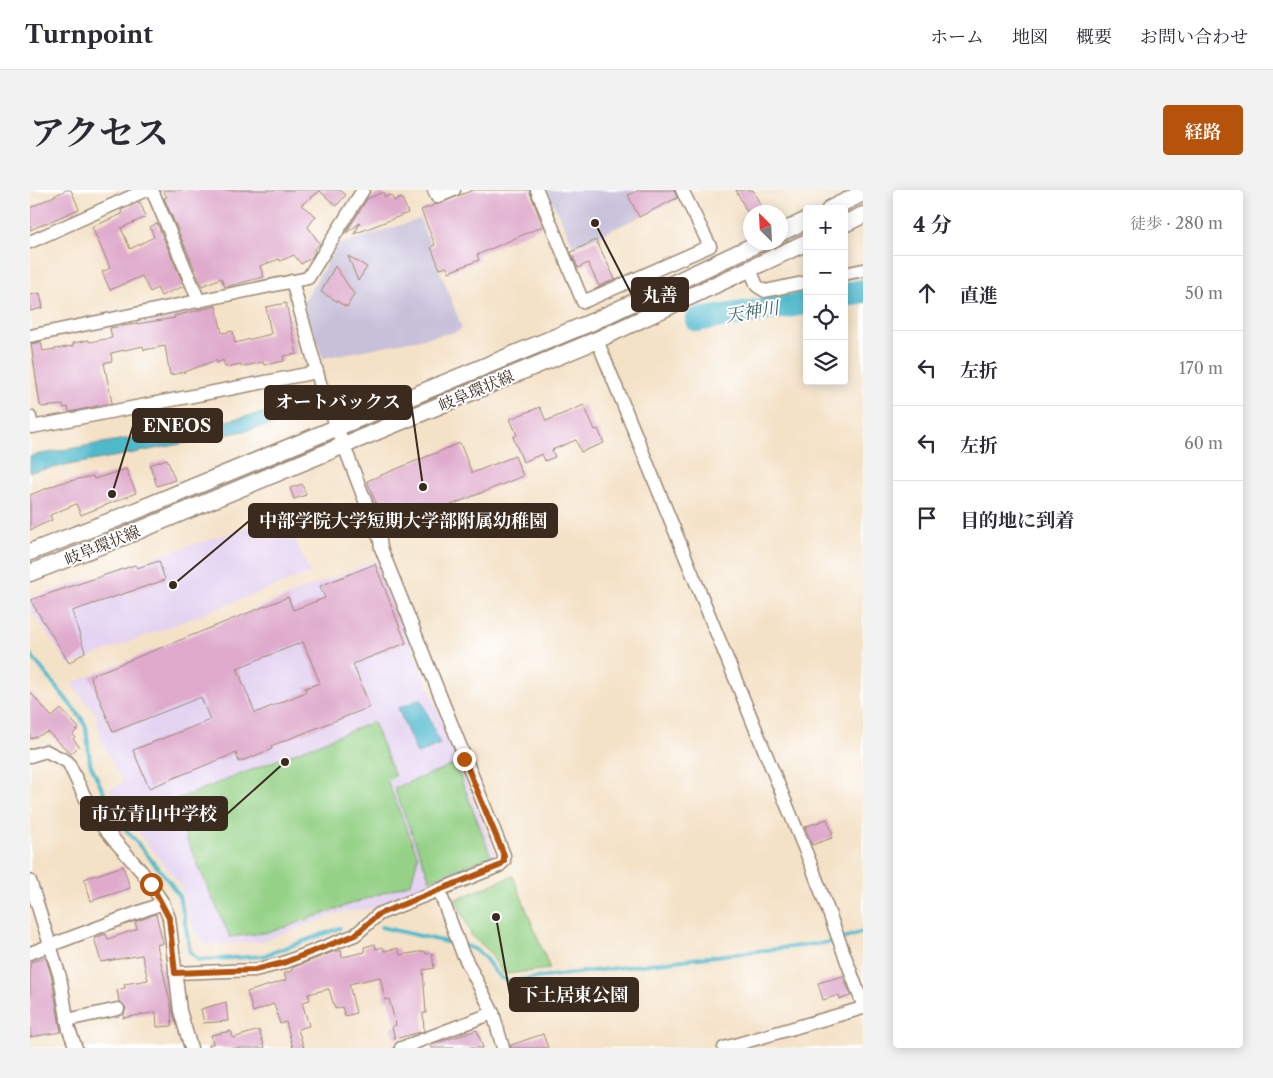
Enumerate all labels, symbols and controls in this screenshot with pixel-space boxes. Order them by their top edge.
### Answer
text: Turnpoint [25,20,153,49]
text: ホーム [930,26,984,48]
text: 地図 [1012,26,1048,48]
text: 概要 [1076,26,1112,48]
text: お問い合わせ [1140,26,1248,48]
button: 経路 [1163,105,1243,155]
text: アクセス [30,111,169,154]
north arrow [743,205,788,250]
map controls [803,205,848,385]
button: + [803,205,848,250]
text: 4 分 [913,212,952,237]
text: 徒歩 · 280 m [1130,213,1223,233]
button: − [803,250,848,295]
callout: 丸善 [632,278,688,311]
icon: ahead [913,279,941,307]
text: 50 m [1185,283,1223,303]
text: 丸善 [642,284,678,306]
text: 直進 [960,284,998,307]
button: locate [803,295,848,340]
water label: 天神川 [724,297,782,327]
button: layers [803,340,848,385]
icon: left [913,354,941,382]
text: 170 m [1179,358,1223,378]
text: 左折 [960,359,998,382]
street label: 岐阜環状線 [435,365,517,415]
callout: オートバックス [265,386,411,419]
text: オートバックス [275,391,401,413]
callout: ENEOS [133,409,222,442]
text: ENEOS [143,415,211,437]
icon: left [913,429,941,457]
text: 60 m [1184,433,1223,453]
text: 左折 [960,434,998,457]
callout: 中部学院大学短期大学部附属幼稚園 [249,504,557,537]
icon: arrive [913,504,941,532]
text: 目的地に到着 [960,509,1074,532]
text: 中部学院大学短期大学部附属幼稚園 [259,510,547,532]
street label: 岐阜環状線 [61,521,143,569]
route end [453,748,476,771]
callout: 市立青山中学校 [81,797,227,830]
text: 市立青山中学校 [91,803,217,825]
route start [140,873,163,896]
callout: 下土居東公園 [510,978,638,1011]
text: 下土居東公園 [520,984,628,1006]

